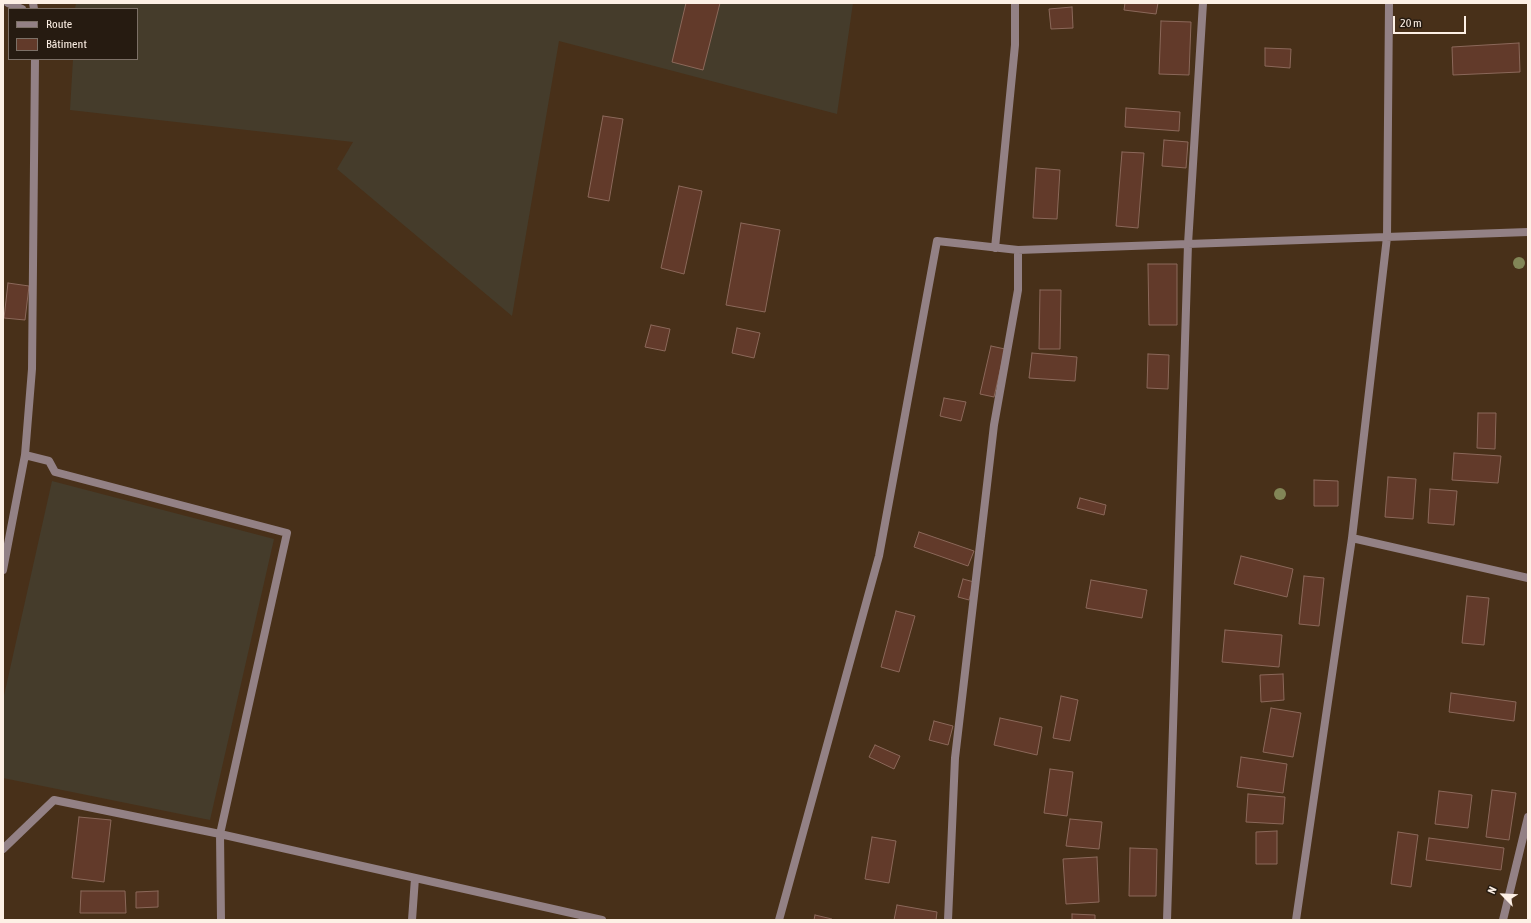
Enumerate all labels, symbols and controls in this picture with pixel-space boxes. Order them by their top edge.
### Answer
legend [8,8,138,60]
scale bar [1395,8,1468,34]
text: 20 m [1400,16,1422,30]
text: Route [46,17,72,31]
text: Bâtiment [46,37,87,51]
north arrow [1483,875,1523,915]
text: N [1485,885,1499,896]

